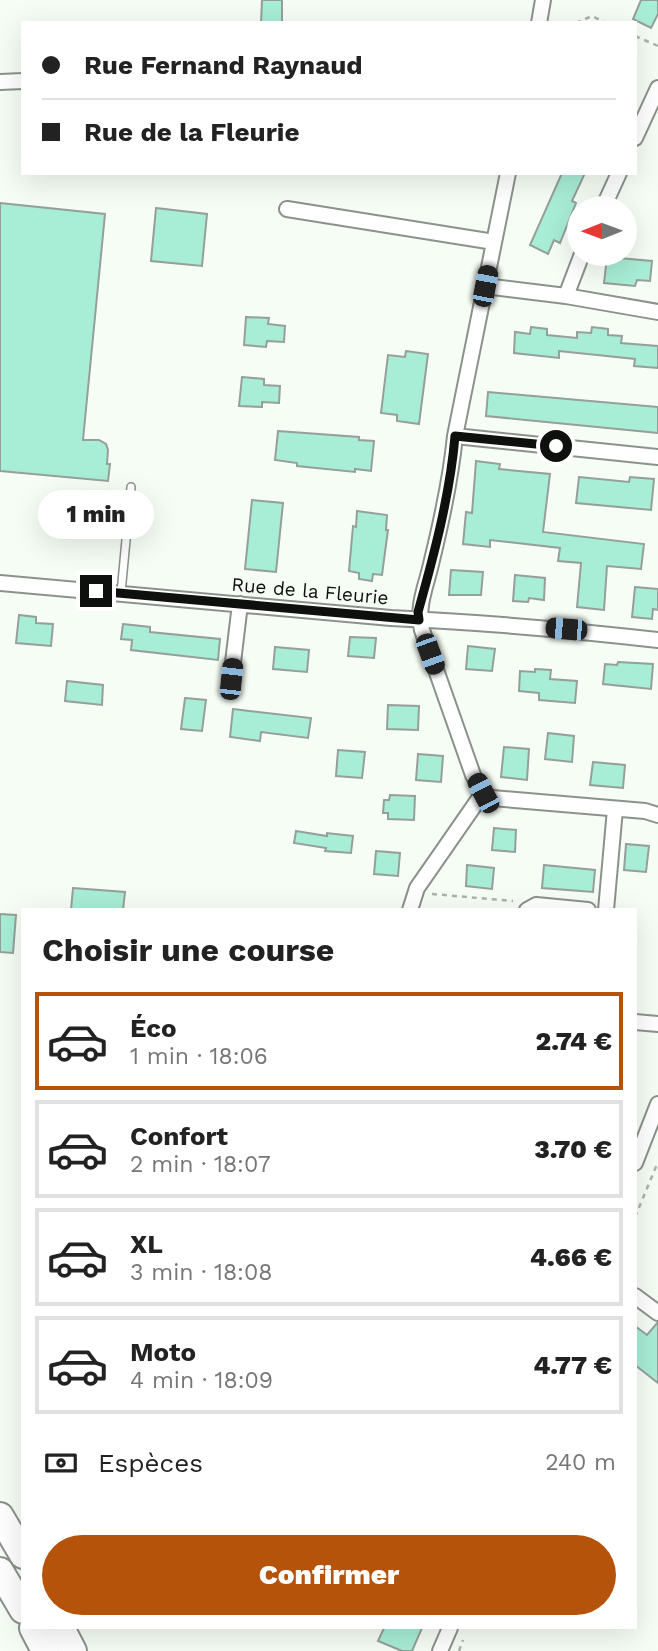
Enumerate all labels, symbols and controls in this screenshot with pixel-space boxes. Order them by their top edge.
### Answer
text: Rue Fernand Raynaud [84,50,363,80]
text: Rue de la Fleurie [84,117,300,147]
north arrow [567,196,637,266]
map controls [567,196,637,266]
car [471,263,500,309]
route start [540,430,572,462]
callout: 1 min [38,490,154,538]
text: 1 min [66,501,126,528]
street label: Rue de la Fleurie [231,573,389,609]
route end [80,575,112,607]
car [545,617,588,641]
car [413,631,448,677]
car [219,657,244,701]
car [464,770,503,816]
text: Choisir une course [42,931,334,969]
icon: car [46,1010,109,1073]
text: Éco [130,1013,177,1043]
text: 2.74 € [536,1026,612,1056]
text: 1 min · 18:06 [130,1043,268,1070]
icon: car [46,1118,109,1181]
text: Confort [130,1121,228,1151]
text: 3.70 € [534,1134,612,1164]
text: 2 min · 18:07 [130,1151,271,1178]
icon: car [46,1226,109,1289]
text: XL [130,1229,163,1259]
text: 4.66 € [530,1242,612,1272]
text: 3 min · 18:08 [130,1259,272,1286]
icon: car [46,1334,109,1397]
text: Moto [130,1337,196,1367]
text: 4.77 € [533,1350,612,1380]
text: 4 min · 18:09 [130,1367,273,1394]
icon: cash [42,1444,80,1482]
text: Espèces [98,1448,203,1478]
text: 240 m [545,1449,616,1476]
button: Confirmer [42,1535,616,1615]

